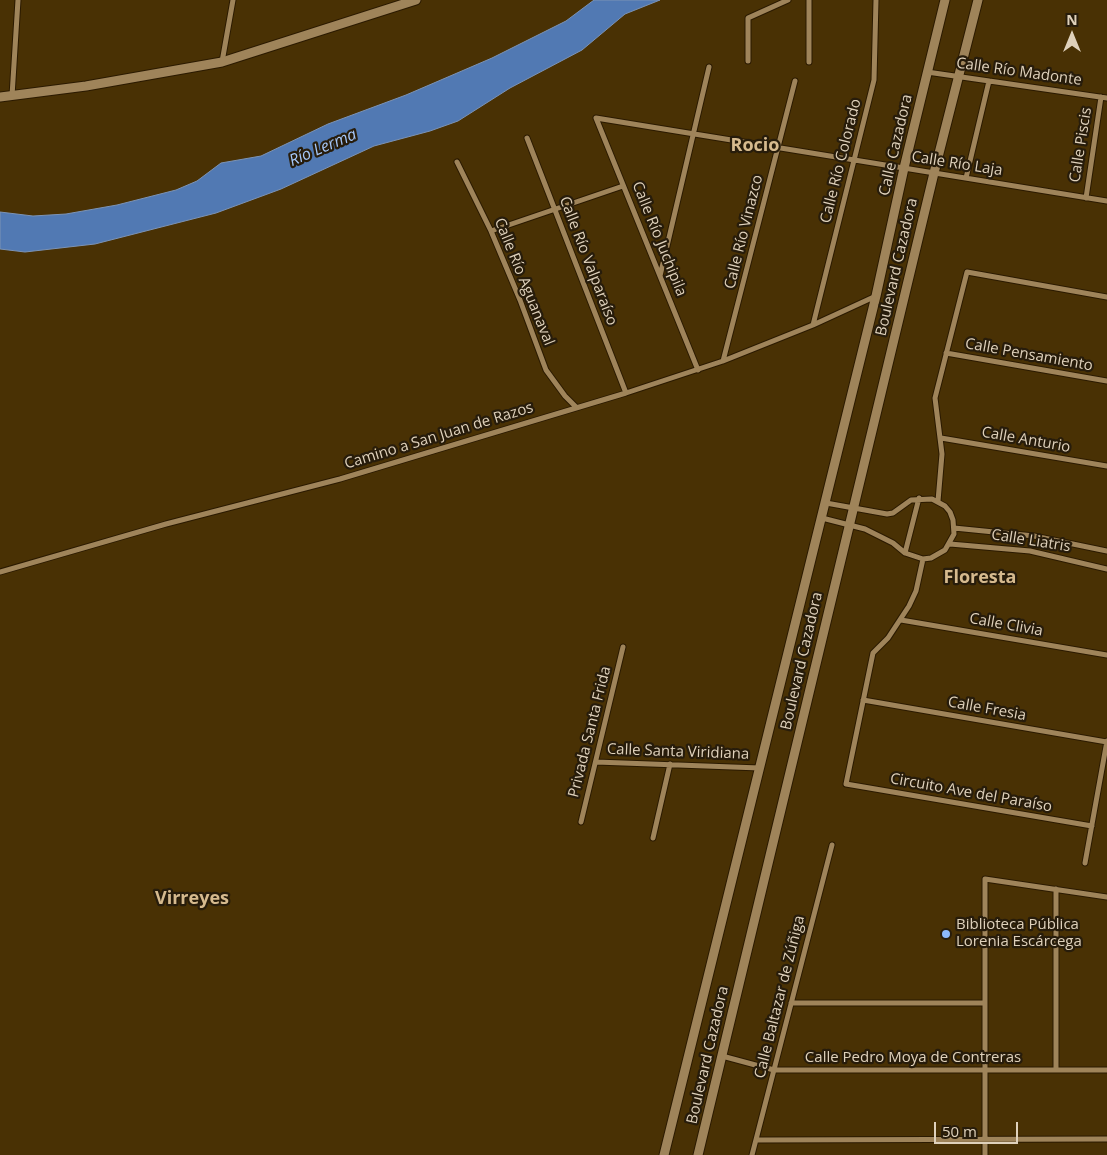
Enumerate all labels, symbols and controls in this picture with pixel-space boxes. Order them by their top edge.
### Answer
north arrow [1047,10,1097,60]
text: N [1066,10,1078,29]
street label: Calle Río Madonte [955,54,1083,90]
street label: Calle Cazadora [876,93,916,197]
street label: Calle Río Colorado [817,97,865,225]
street label: Calle Piscis [1066,106,1096,184]
water label: Río Lerma [286,125,360,171]
district label: Rocio [731,135,779,157]
street label: Calle Río Laja [910,148,1004,180]
street label: Calle Río Vinazco [721,173,767,291]
street label: Calle Río Juchipila [628,179,690,299]
street label: Calle Río Valparaíso [555,194,621,328]
street label: Boulevard Cazadora [872,196,922,338]
street label: Calle Río Aguanaval [490,216,558,348]
street label: Calle Pensamiento [964,335,1094,375]
street label: Camino a San Juan de Razos [342,399,536,473]
street label: Calle Anturio [980,423,1072,457]
street label: Calle Liatris [990,526,1072,556]
district label: Floresta [944,567,1016,589]
street label: Boulevard Cazadora [777,590,827,732]
street label: Calle Clivia [968,610,1044,640]
street label: Privada Santa Frida [565,664,615,800]
street label: Calle Fresia [946,693,1028,725]
street label: Calle Santa Viridiana [606,741,750,763]
street label: Circuito Ave del Paraíso [889,770,1053,816]
district label: Virreyes [155,888,229,910]
street label: Calle Baltazar de Zúñiga [751,914,809,1080]
place label: Biblioteca Pública Lorenia Escárcega [956,916,1082,951]
marker: Biblioteca Pública Lorenia Escárcega [940,928,952,940]
street label: Boulevard Cazadora [683,984,733,1126]
street label: Calle Pedro Moya de Contreras [805,1049,1021,1067]
scale bar [937,1112,1021,1144]
text: 50 m [942,1121,977,1141]

